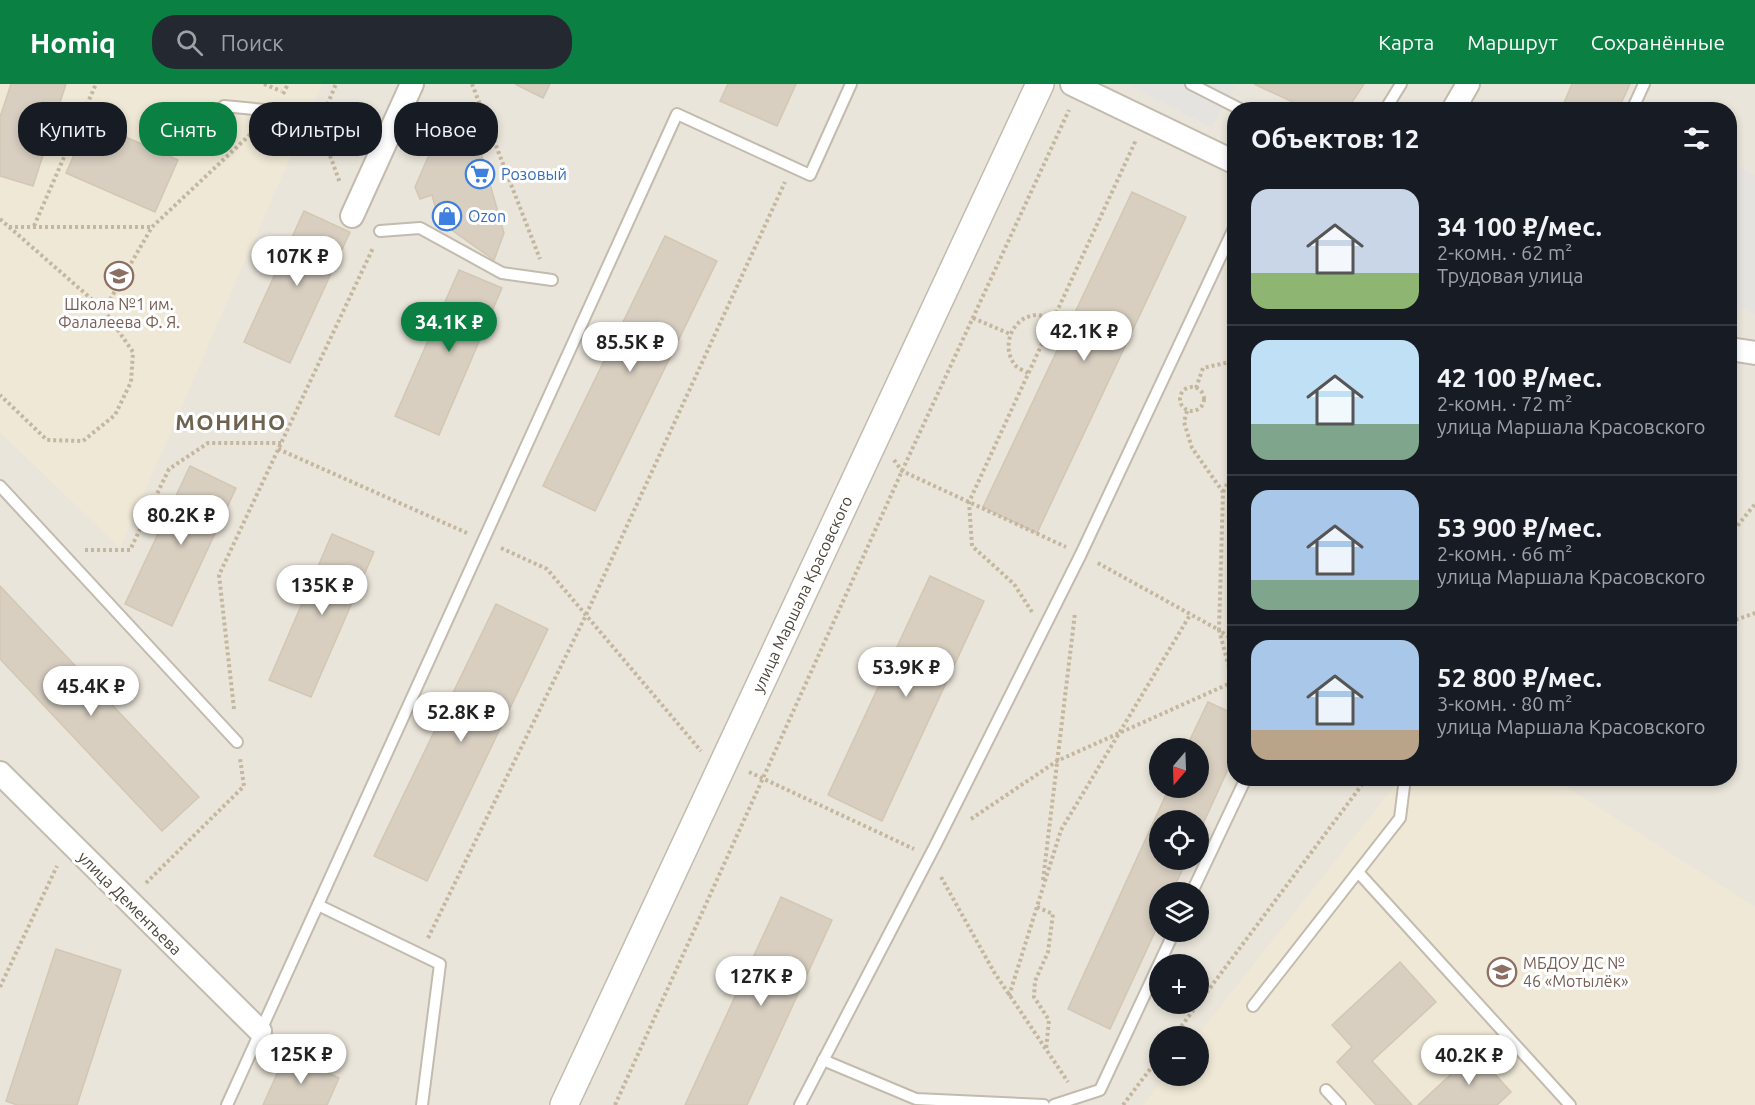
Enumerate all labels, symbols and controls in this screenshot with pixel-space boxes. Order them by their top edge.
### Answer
search box [152,15,572,69]
icon: search [173,26,206,59]
text: Homiq [30,27,116,58]
text: Поиск [221,30,284,55]
text: Карта [1378,30,1434,54]
text: Маршрут [1467,30,1558,54]
text: Сохранённые [1591,30,1725,54]
chip: Купить [18,102,127,156]
chip: Снять [139,102,237,156]
chip: Фильтры [249,102,382,156]
chip: Новое [394,102,498,156]
icon: filters [1680,122,1713,155]
text: Объектов: 12 [1251,124,1419,153]
supermarket icon: Розовый [464,158,496,190]
place label: Розовый [501,165,567,183]
shop icon: Ozon [431,200,463,232]
place label: Ozon [468,207,506,225]
text: 34 100 ₽/мес. [1437,212,1602,241]
icon: home [1299,213,1371,285]
pin: 107K ₽ [248,236,346,287]
text: 2-комн. · 62 m² [1437,241,1572,264]
text: 107K ₽ [265,244,329,267]
school or university icon: Школа №1 им. Фалалеева Ф. Я. [103,260,135,292]
text: Трудовая улица [1437,264,1583,287]
place label: Школа №1 им. Фалалеева Ф. Я. [58,295,180,331]
pin: 34.1K ₽ [394,302,504,353]
text: 34.1K ₽ [415,310,483,333]
pin: 42.1K ₽ [1029,311,1139,362]
text: 42.1K ₽ [1050,319,1118,342]
pin: 85.5K ₽ [575,322,685,373]
text: 85.5K ₽ [596,330,664,353]
text: 42 100 ₽/мес. [1437,363,1602,392]
icon: home [1299,364,1371,436]
text: 2-комн. · 72 m² [1437,392,1572,415]
district label: МОНИНО [175,409,287,434]
text: улица Маршала Красовского [1437,415,1706,438]
street label: улица Маршала Красовского [748,493,856,695]
pin: 80.2K ₽ [126,495,236,546]
text: 80.2K ₽ [147,503,215,526]
text: 53 900 ₽/мес. [1437,513,1602,542]
icon: home [1299,514,1371,586]
text: 2-комн. · 66 m² [1437,542,1572,565]
pin: 135K ₽ [273,565,371,616]
text: улица Маршала Красовского [1437,565,1706,588]
text: 135K ₽ [290,573,354,596]
pin: 53.9K ₽ [851,647,961,698]
text: 53.9K ₽ [872,655,940,678]
text: 52 800 ₽/мес. [1437,663,1602,692]
icon: home [1299,664,1371,736]
pin: 45.4K ₽ [36,666,146,717]
text: 45.4K ₽ [57,674,125,697]
pin: 52.8K ₽ [406,692,516,743]
text: 3-комн. · 80 m² [1437,692,1572,715]
text: 52.8K ₽ [427,700,495,723]
text: улица Маршала Красовского [1437,715,1706,738]
north arrow [1149,738,1209,798]
map controls [1149,738,1209,1086]
button: locate [1149,810,1209,870]
street label: улица Дементьева [75,848,185,958]
button: layers [1149,882,1209,942]
button: + [1149,954,1209,1014]
place label: МБДОУ ДC № 46 «Мотылёк» [1523,954,1628,990]
pin: 127K ₽ [712,956,810,1007]
school or university icon: МБДОУ ДC № 46 «Мотылёк» [1486,956,1518,988]
text: 127K ₽ [729,964,793,987]
button: − [1149,1026,1209,1086]
pin: 125K ₽ [252,1034,350,1085]
pin: 40.2K ₽ [1414,1035,1524,1086]
text: 125K ₽ [269,1042,333,1065]
text: 40.2K ₽ [1435,1043,1503,1066]

